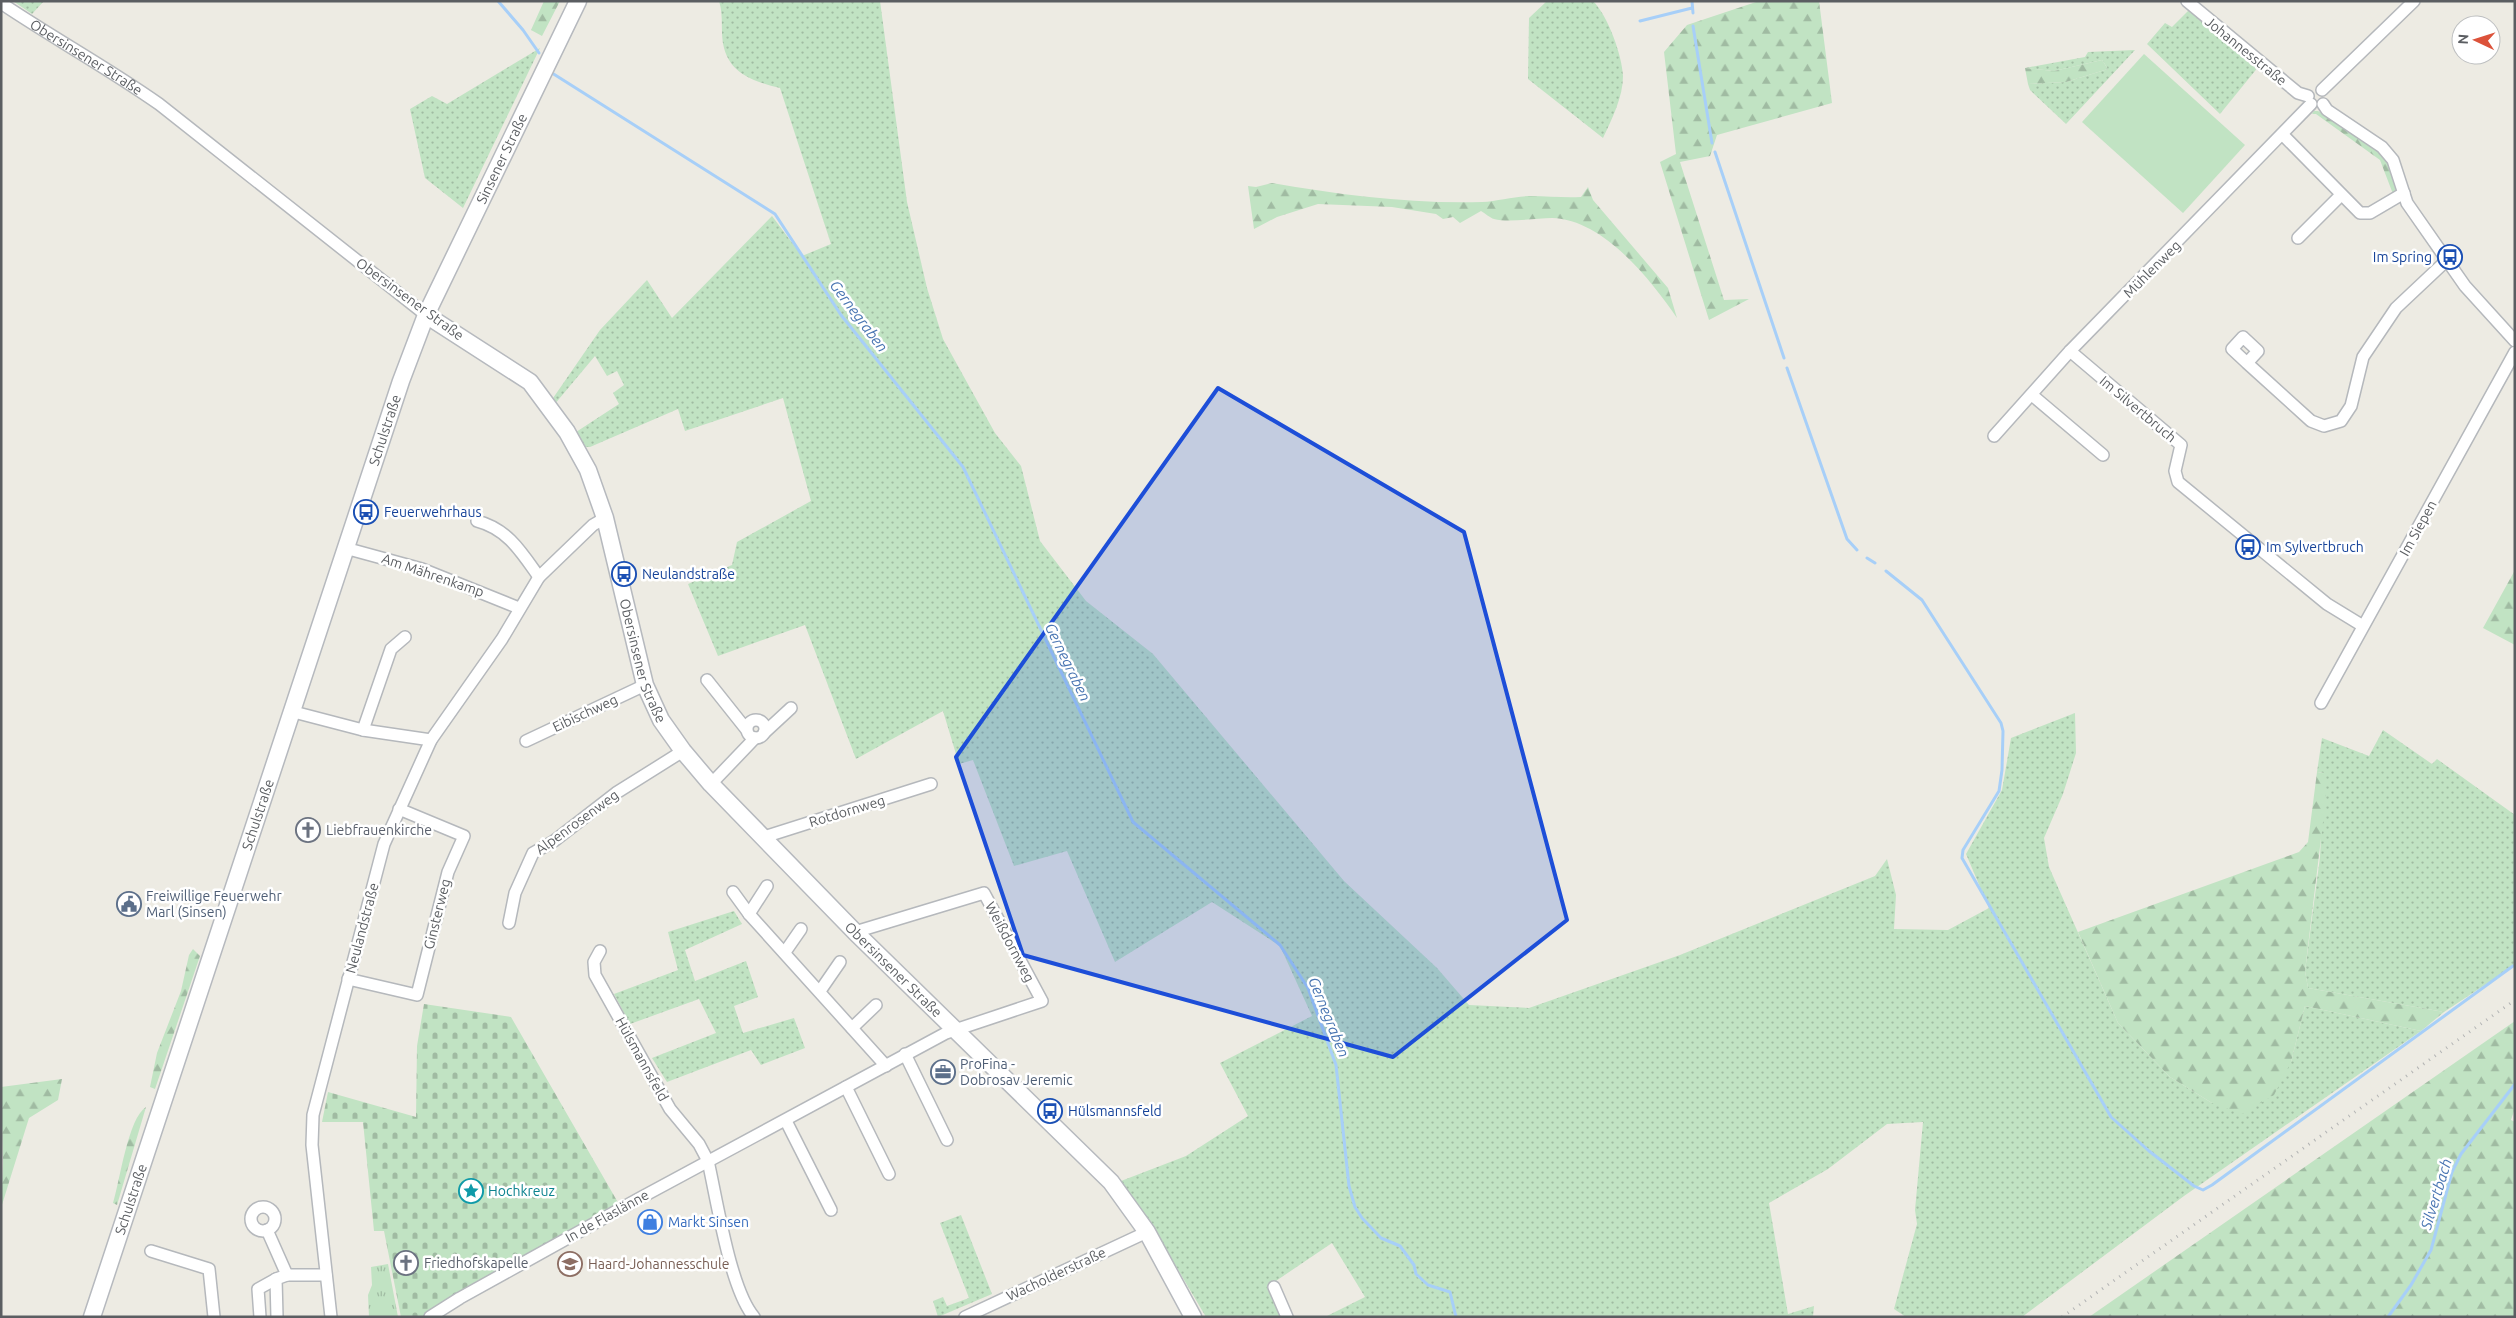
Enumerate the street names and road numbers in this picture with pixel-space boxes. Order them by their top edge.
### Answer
street label: Johannesstraße [2202,13,2290,89]
street label: Obersinsener Straße [27,16,145,98]
street label: Sinsener Straße [473,111,530,206]
street label: Mühlenweg [2120,237,2184,301]
street label: Obersinsener Straße [353,255,467,343]
street label: Im Silvertbruch [2097,372,2179,446]
street label: Schulstraße [366,393,404,468]
street label: Im Siepen [2396,497,2440,559]
street label: Am Mährenkamp [380,550,486,600]
street label: Obersinsener Straße [617,597,669,725]
street label: Eibischweg [550,691,620,735]
street label: Schulstraße [239,777,277,852]
street label: Alpenrosenweg [532,787,622,857]
street label: Rotdornweg [807,792,887,830]
street label: Ginsterweg [421,877,453,951]
street label: Neulandstraße [342,881,382,975]
street label: Weißdornweg [982,899,1038,985]
street label: Obersinsener Straße [842,919,945,1020]
street label: Hülsmannsfeld [612,1014,672,1104]
street label: Schulstraße [112,1162,150,1237]
street label: In de Flaslänne [563,1186,651,1246]
street label: Wacholderstraße [1004,1244,1108,1304]

